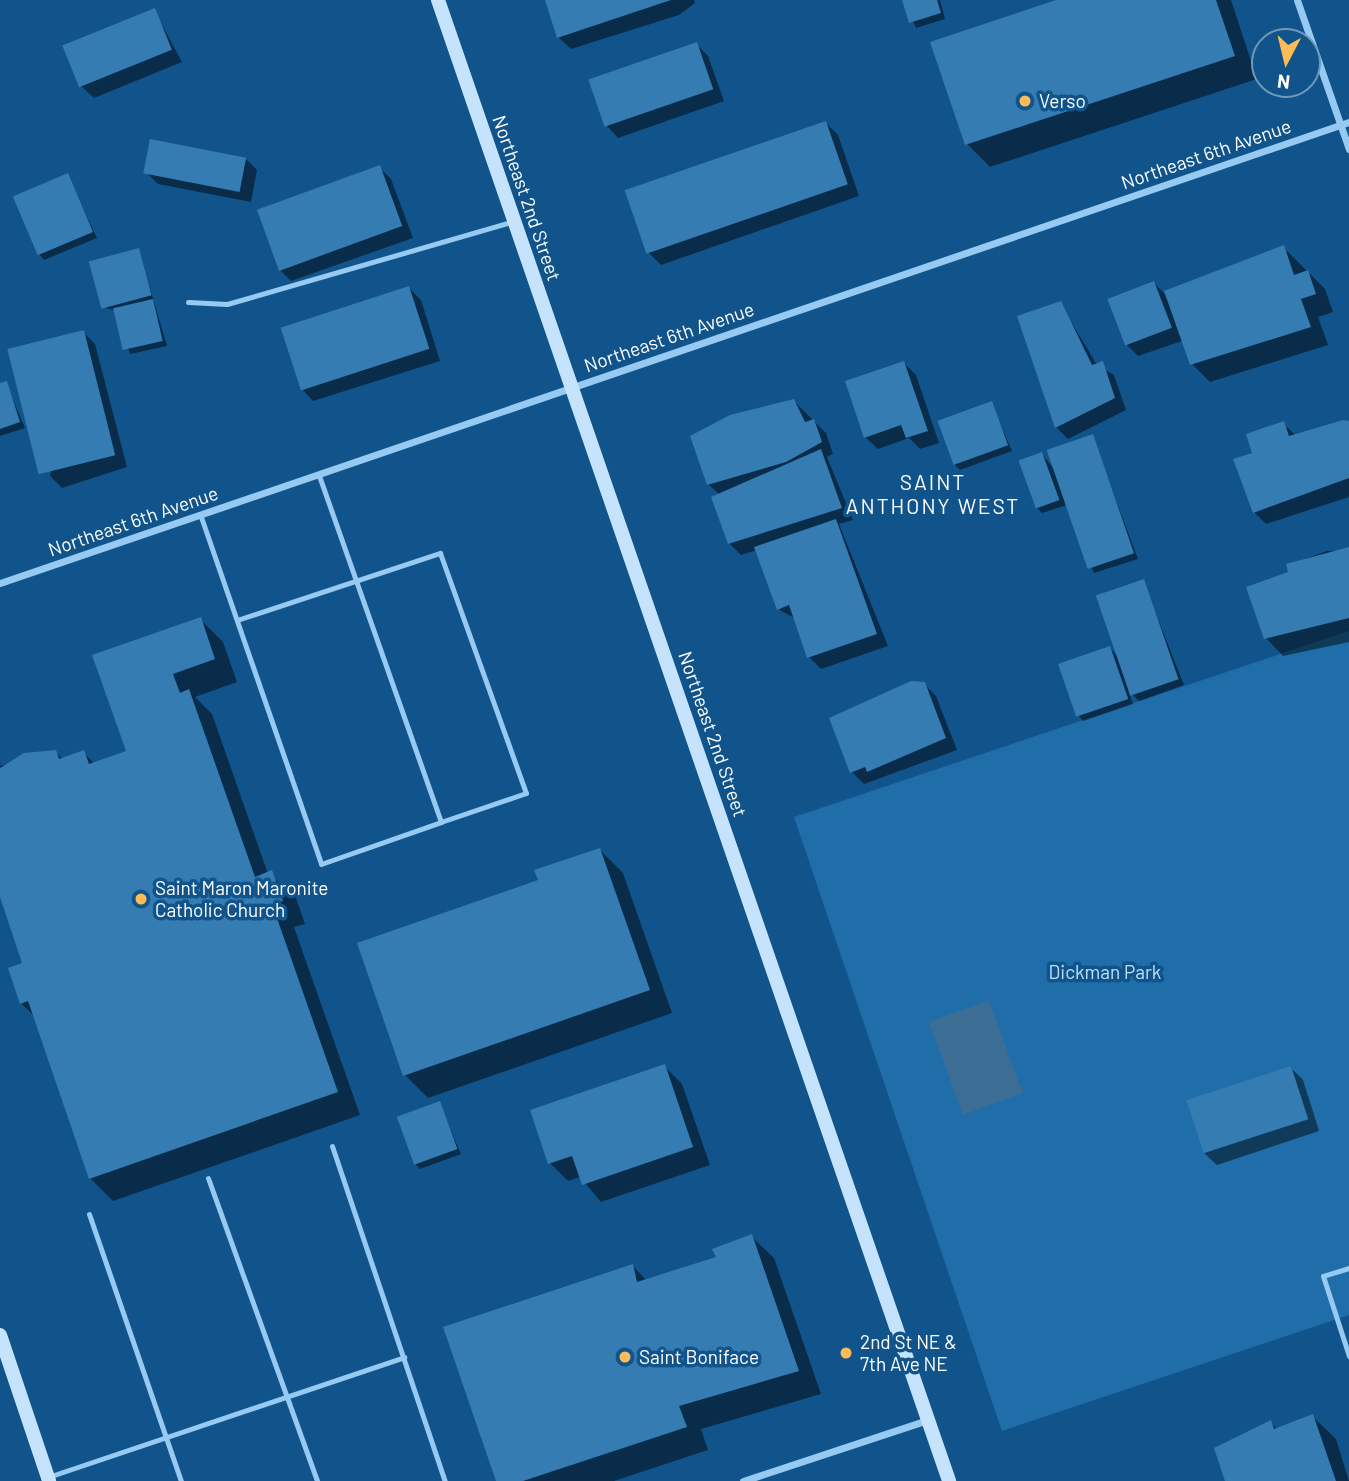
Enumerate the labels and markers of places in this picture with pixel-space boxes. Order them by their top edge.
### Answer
place label: Verso [1039,90,1086,112]
marker: Verso [1017,93,1033,109]
place label: Saint Maron Maronite Catholic Church [155,877,328,921]
marker: Saint Maron Maronite Catholic Church [133,891,149,907]
place label: 2nd St NE & 7th Ave NE [860,1331,957,1375]
marker: 2nd St NE & 7th Ave NE [838,1345,854,1361]
place label: Saint Boniface [639,1346,759,1368]
marker: Saint Boniface [617,1349,633,1365]

